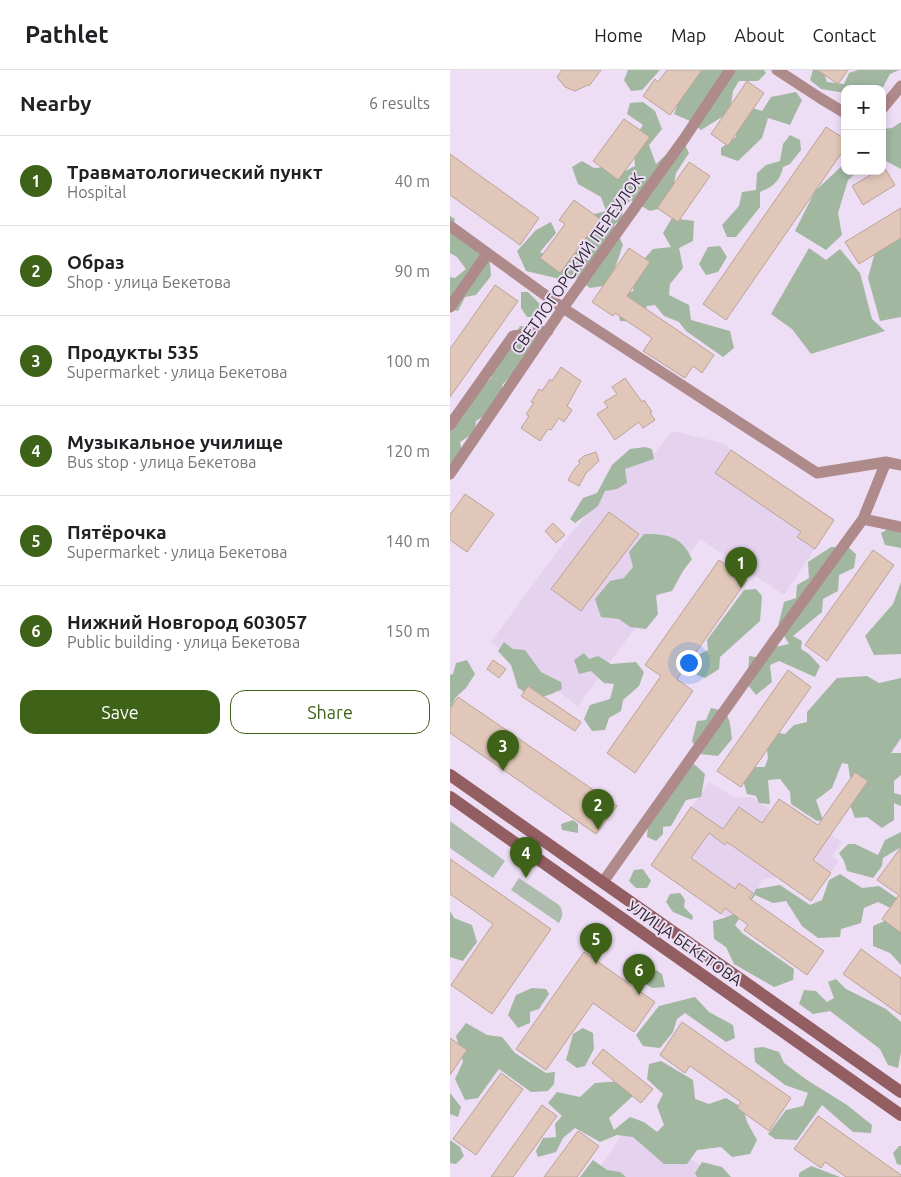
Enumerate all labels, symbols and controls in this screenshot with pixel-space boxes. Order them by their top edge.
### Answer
text: Pathlet [25,21,109,48]
text: Home [594,25,643,45]
text: Map [671,25,706,45]
text: About [734,25,784,45]
text: Contact [812,25,876,45]
map controls [841,85,886,175]
button: + [841,85,886,130]
text: Nearby [20,91,91,115]
text: 6 results [369,94,430,112]
button: − [841,130,886,175]
text: Травматологический пункт [67,161,323,183]
street label: СВЕТЛОГОРСКИЙ ПЕРЕУЛОК [507,168,647,357]
text: 1 [31,172,41,190]
text: 40 m [394,172,430,190]
text: Hospital [67,183,126,201]
text: Образ [67,251,124,273]
text: 2 [31,262,41,280]
text: 90 m [394,262,430,280]
text: Shop · улица Бекетова [67,273,231,291]
text: Продукты 535 [67,341,199,363]
text: 3 [31,352,41,370]
text: 100 m [385,352,430,370]
text: Supermarket · улица Бекетова [67,363,288,381]
text: Музыкальное училище [67,431,283,453]
text: 4 [31,442,41,460]
text: 120 m [385,442,430,460]
text: Bus stop · улица Бекетова [67,453,257,471]
text: Пятёрочка [67,521,166,543]
text: 5 [31,532,41,550]
text: 140 m [385,532,430,550]
text: Supermarket · улица Бекетова [67,543,288,561]
pin: 1 [725,547,757,588]
text: Нижний Новгород 603057 [67,611,307,633]
text: 6 [31,622,41,640]
text: 150 m [385,622,430,640]
text: Public building · улица Бекетова [67,633,300,651]
your location [676,650,702,676]
button: Save [20,690,220,734]
button: Share [230,690,430,734]
pin: 3 [487,730,519,771]
pin: 2 [582,789,614,830]
pin: 4 [510,837,542,878]
street label: УЛИЦА БЕКЕТОВА [624,897,746,990]
pin: 5 [580,923,612,964]
pin: 6 [623,954,655,995]

